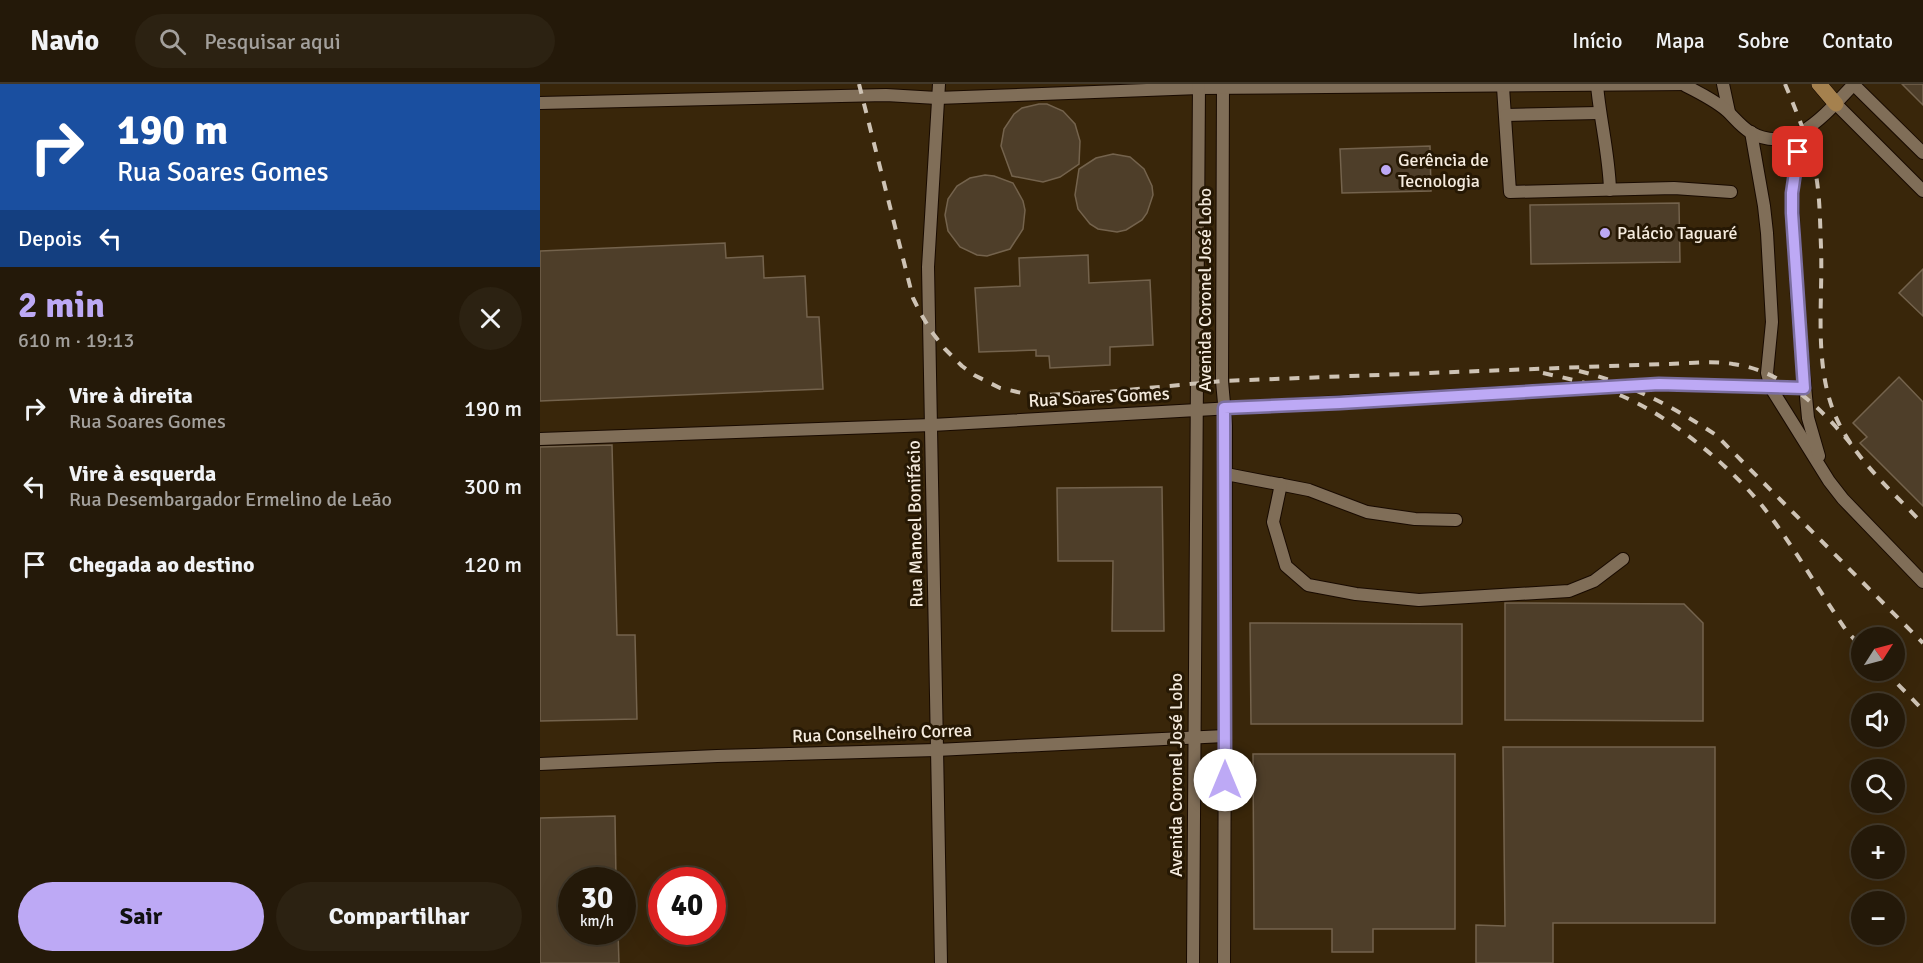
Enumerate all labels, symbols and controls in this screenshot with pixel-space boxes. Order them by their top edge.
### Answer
search box [135,14,555,68]
text: Navio [30,24,99,58]
icon: search [156,25,189,58]
text: Pesquisar aqui [204,28,341,55]
text: Início [1572,28,1622,54]
text: Mapa [1655,28,1705,54]
text: Sobre [1738,28,1789,54]
text: Contato [1822,28,1893,54]
text: 190 m [117,105,228,156]
icon: right [18,108,96,186]
pin [1772,126,1823,177]
icon: arrive [1781,135,1814,168]
place label: Gerência de Tecnologia [1398,149,1489,192]
text: Rua Soares Gomes [117,156,329,189]
marker: Gerência de Tecnologia [1379,163,1393,177]
street label: Avenida Coronel José Lobo [1194,188,1216,392]
icon: left [94,222,127,255]
place label: Palácio Taguaré [1617,222,1738,244]
text: Depois [18,225,82,252]
marker: Palácio Taguaré [1598,226,1612,240]
text: 2 min [18,283,105,328]
button: close [459,287,522,350]
text: 610 m · 19:13 [18,328,134,353]
text: Vire à direita [69,382,193,409]
street label: Rua Soares Gomes [1028,382,1170,412]
icon: right [18,392,51,425]
text: 190 m [464,395,522,422]
text: Rua Soares Gomes [69,409,226,434]
street label: Rua Manoel Bonifácio [903,440,927,608]
text: Vire à esquerda [69,460,216,487]
icon: left [18,470,51,503]
text: 300 m [464,473,522,500]
text: Rua Desembargador Ermelino de Leão [69,487,392,512]
icon: arrive [18,548,51,581]
text: Chegada ao destino [69,551,255,578]
text: 120 m [464,551,522,578]
north arrow [1851,627,1905,681]
map controls [1851,627,1905,945]
street label: Avenida Coronel José Lobo [1165,673,1187,877]
button: sound [1851,693,1905,747]
street label: Rua Conselheiro Correa [792,719,972,747]
position arrow [1193,748,1257,812]
button: search [1851,759,1905,813]
button: + [1851,825,1905,879]
speed limit sign: 40 [648,867,726,945]
text: 30 [581,880,613,917]
button: Sair [18,882,264,951]
button: Compartilhar [276,882,522,951]
button: − [1851,891,1905,945]
text: km/h [580,912,614,930]

